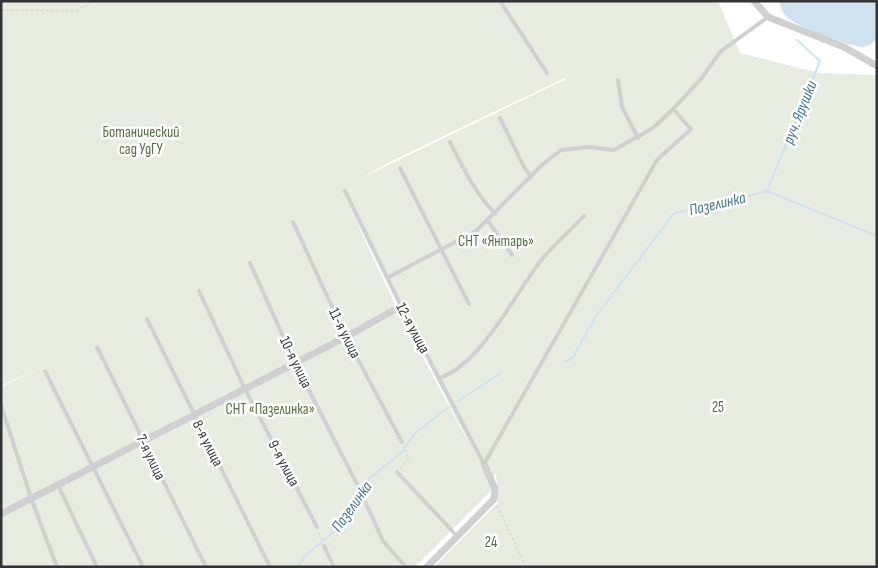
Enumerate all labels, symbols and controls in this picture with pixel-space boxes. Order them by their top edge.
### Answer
water label: руч. Ярушки [779,78,822,148]
park label: Ботанический сад УдГУ [102,123,180,159]
water label: Пазелинка [687,189,748,220]
park label: СНТ «Янтарь» [458,232,534,251]
street label: 12-я улица [391,300,434,357]
street label: 11-я улица [324,305,365,362]
street label: 10-я улица [275,333,316,391]
park label: 25 [712,398,724,417]
park label: СНТ «Пазелинка» [225,400,315,419]
street label: 8-я улица [188,417,227,470]
street label: 7-я улица [131,431,170,483]
street label: 9-я улица [264,437,304,490]
water label: Пазелинка [328,478,377,536]
park label: 24 [485,533,497,552]

